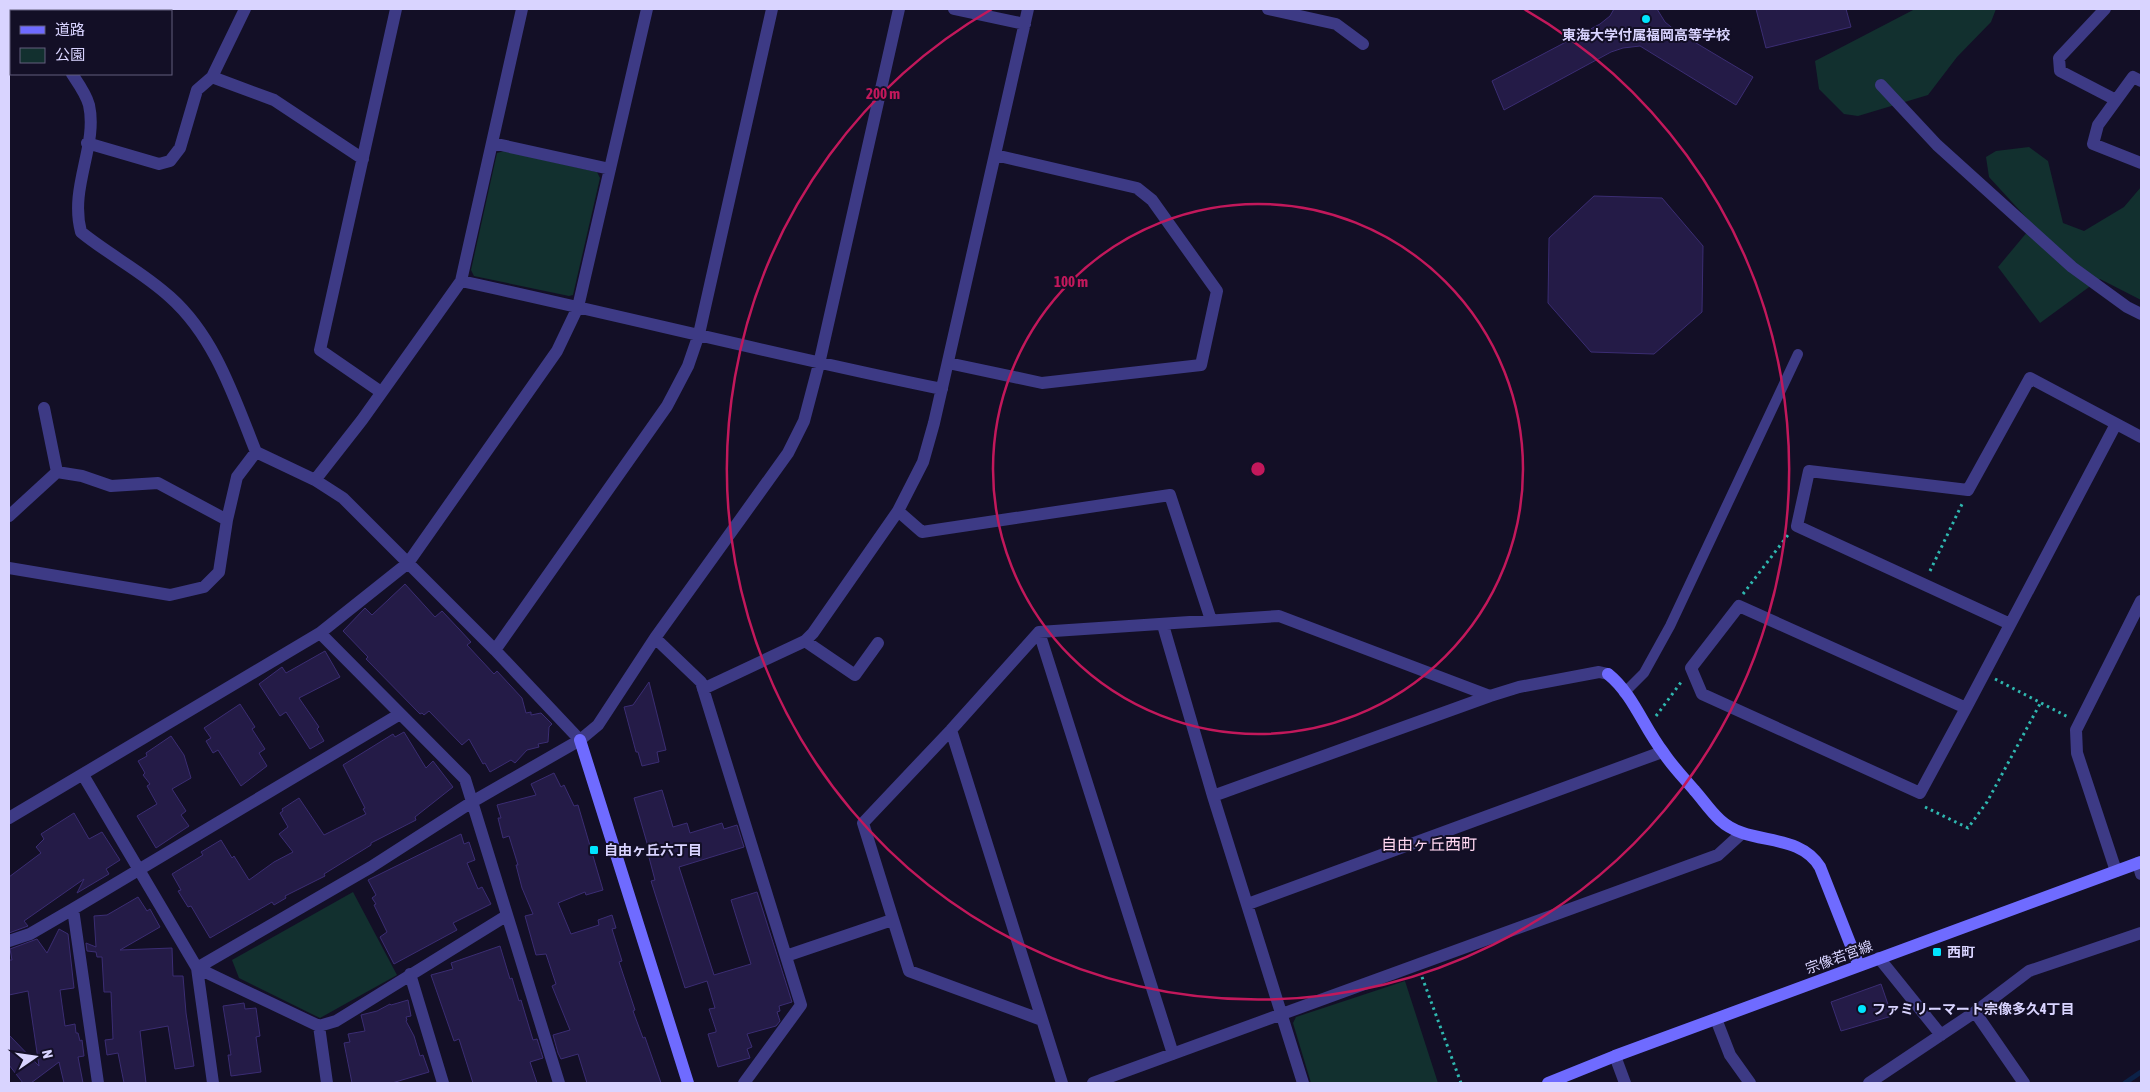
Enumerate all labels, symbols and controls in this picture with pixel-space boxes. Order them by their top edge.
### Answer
legend [10,10,172,75]
marker: 東海大学付属福岡高等学校 [1640,13,1652,25]
text: 道路 [55,21,85,38]
place label: 東海大学付属福岡高等学校 [1562,27,1730,43]
text: 公園 [55,46,85,63]
text: 200 m [866,85,900,102]
text: 100 m [1054,273,1088,290]
centre of rings [1249,460,1267,478]
district label: 自由ヶ丘西町 [1381,835,1477,853]
place label: 自由ヶ丘六丁目 [604,842,702,858]
marker: 自由ヶ丘六丁目 [588,844,600,856]
street label: 宗像若宮線 [1803,938,1875,976]
place label: 西町 [1947,944,1975,960]
marker: 西町 [1931,946,1943,958]
place label: ファミリーマート宗像多久4丁目 [1872,1001,2075,1017]
marker: ファミリーマート宗像多久4丁目 [1856,1003,1868,1015]
north arrow [10,1032,60,1082]
text: N [39,1048,56,1060]

